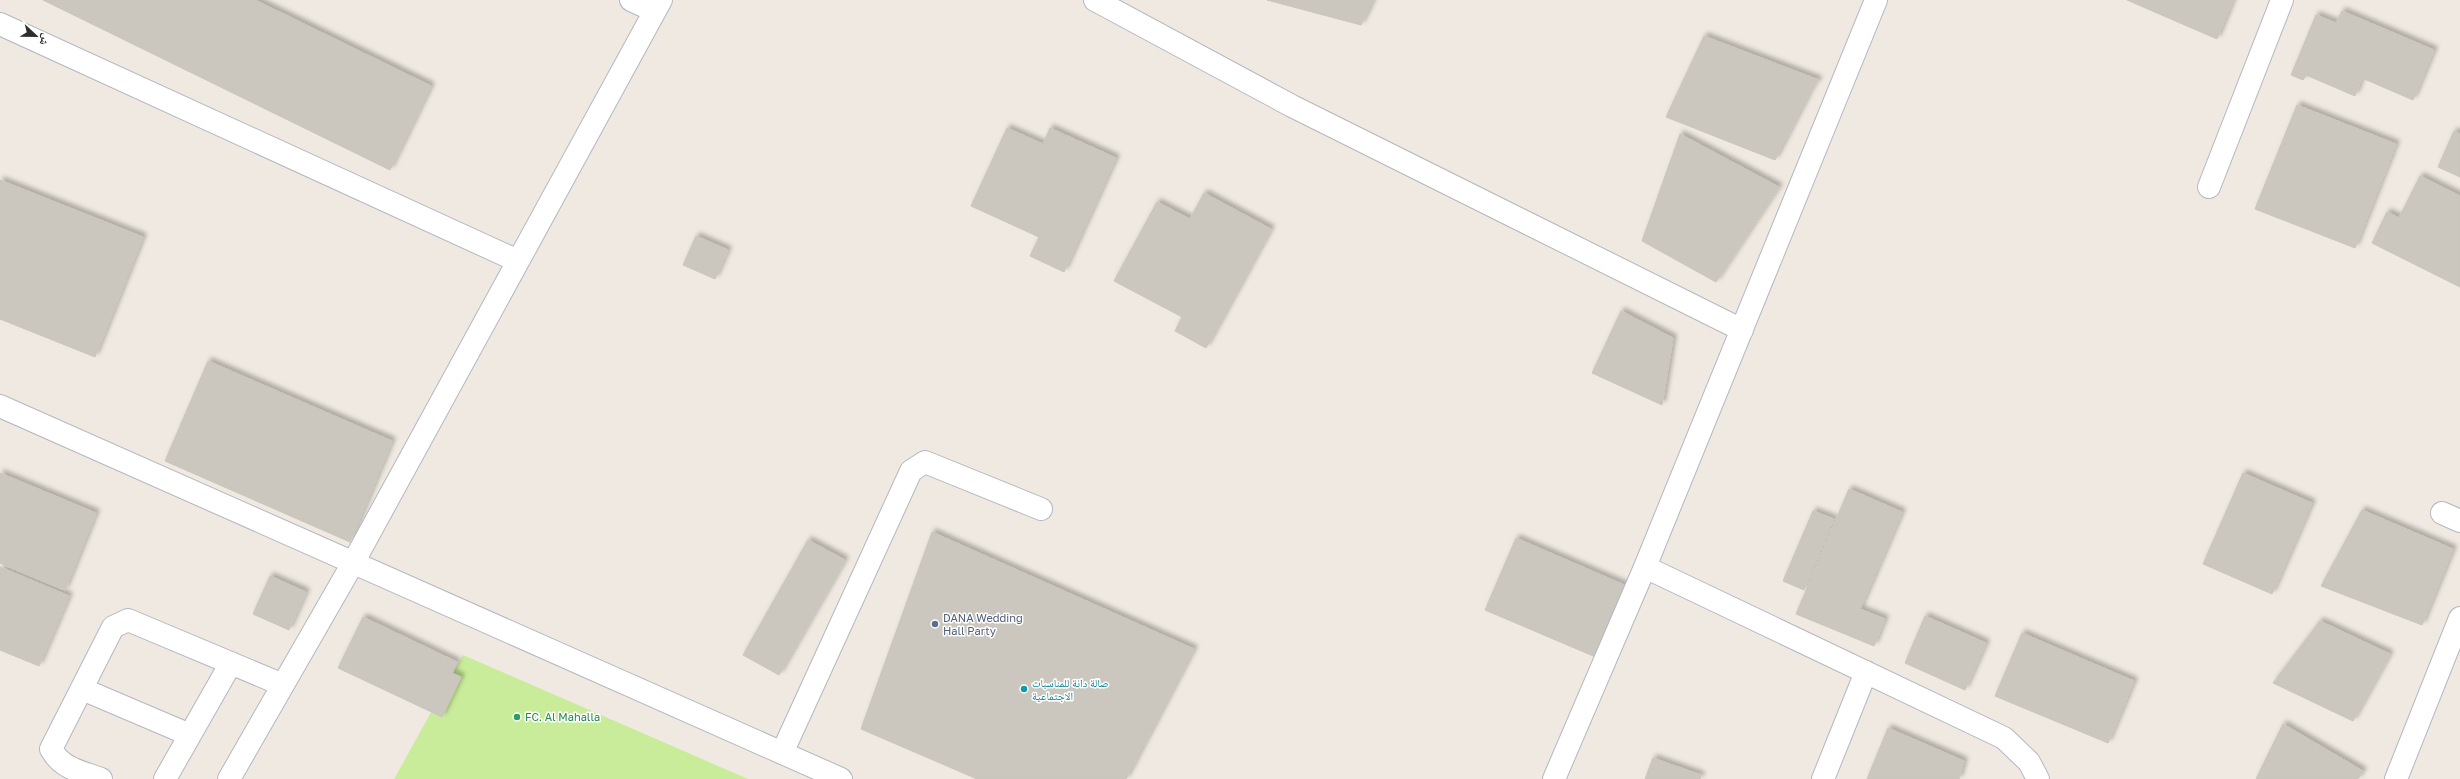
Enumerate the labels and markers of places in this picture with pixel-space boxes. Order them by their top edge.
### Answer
place label: DANA Wedding Hall Party [943,611,1023,637]
marker: DANA Wedding Hall Party [930,619,940,629]
place label: صالة دانة للمناسبات الاجتماعية [1032,676,1109,702]
marker: صالة دانة للمناسبات الاجتماعية [1019,684,1029,694]
place label: FC. Al Mahalla [525,710,600,723]
marker: FC. Al Mahalla [512,712,522,722]

